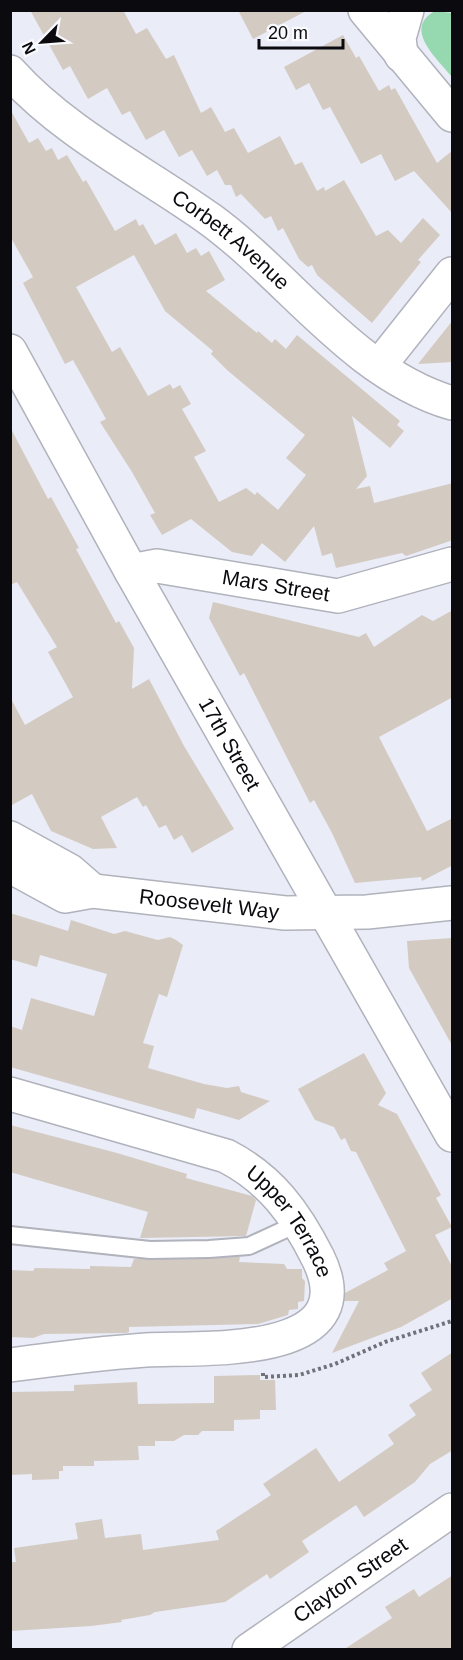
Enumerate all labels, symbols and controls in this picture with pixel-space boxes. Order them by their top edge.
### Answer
north arrow [12,12,72,72]
scale bar [259,12,343,50]
text: 20 m [268,23,308,43]
text: N [19,39,39,57]
street label: Corbett Avenue [168,185,294,294]
street label: Mars Street [221,565,332,605]
street label: 17th Street [194,693,265,794]
street label: Roosevelt Way [138,884,281,923]
street label: Upper Terrace [242,1160,337,1280]
street label: Clayton Street [289,1532,411,1627]

